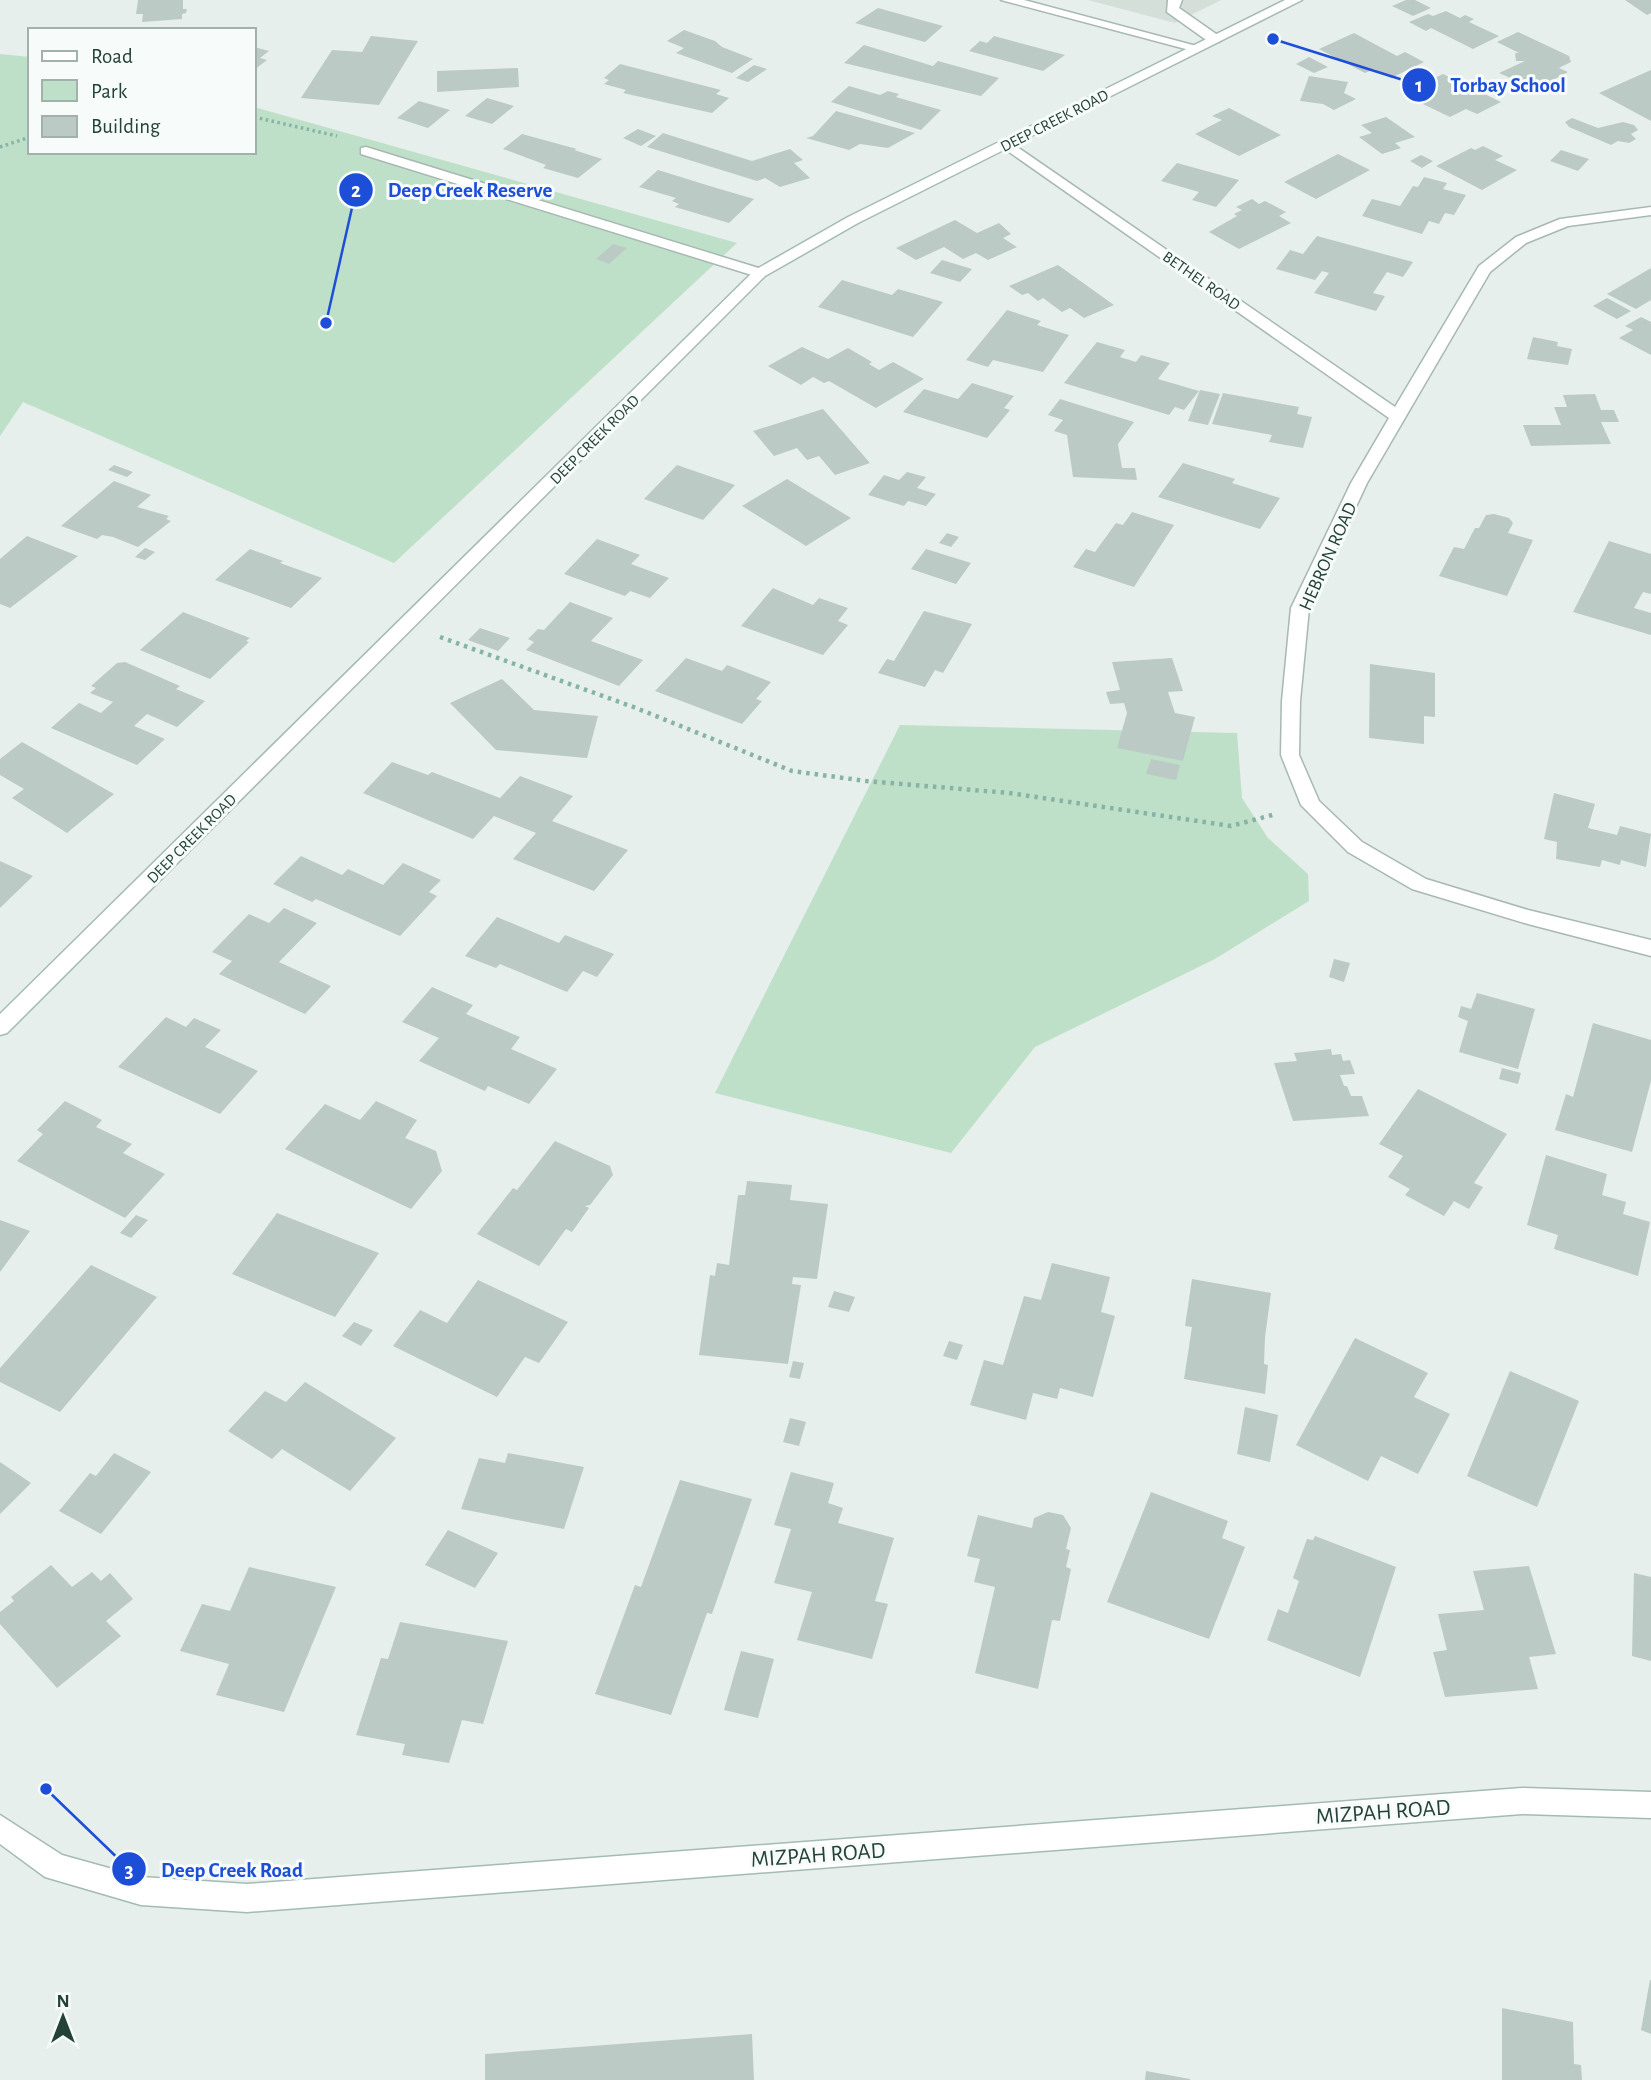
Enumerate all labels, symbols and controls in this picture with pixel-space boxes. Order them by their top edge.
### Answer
legend [28,28,256,154]
text: Road [91,46,133,67]
callout: Torbay School [1401,64,1580,106]
text: 1 [1415,75,1423,96]
text: Torbay School [1450,75,1566,96]
text: Park [91,81,128,102]
street label: DEEP CREEK ROAD [998,87,1111,155]
text: Building [91,116,161,137]
callout: Deep Creek Reserve [338,169,566,211]
text: 2 [351,180,361,201]
text: Deep Creek Reserve [388,180,552,201]
street label: BETHEL ROAD [1160,248,1243,313]
street label: DEEP CREEK ROAD [547,392,642,487]
street label: HEBRON ROAD [1296,500,1361,614]
street label: DEEP CREEK ROAD [144,791,239,886]
street label: MIZPAH ROAD [1315,1796,1451,1829]
street label: MIZPAH ROAD [750,1839,886,1872]
callout: Deep Creek Road [112,1848,317,1890]
text: 3 [124,1860,134,1881]
text: Deep Creek Road [161,1860,303,1881]
north arrow [28,1982,98,2052]
text: N [56,1992,70,2011]

